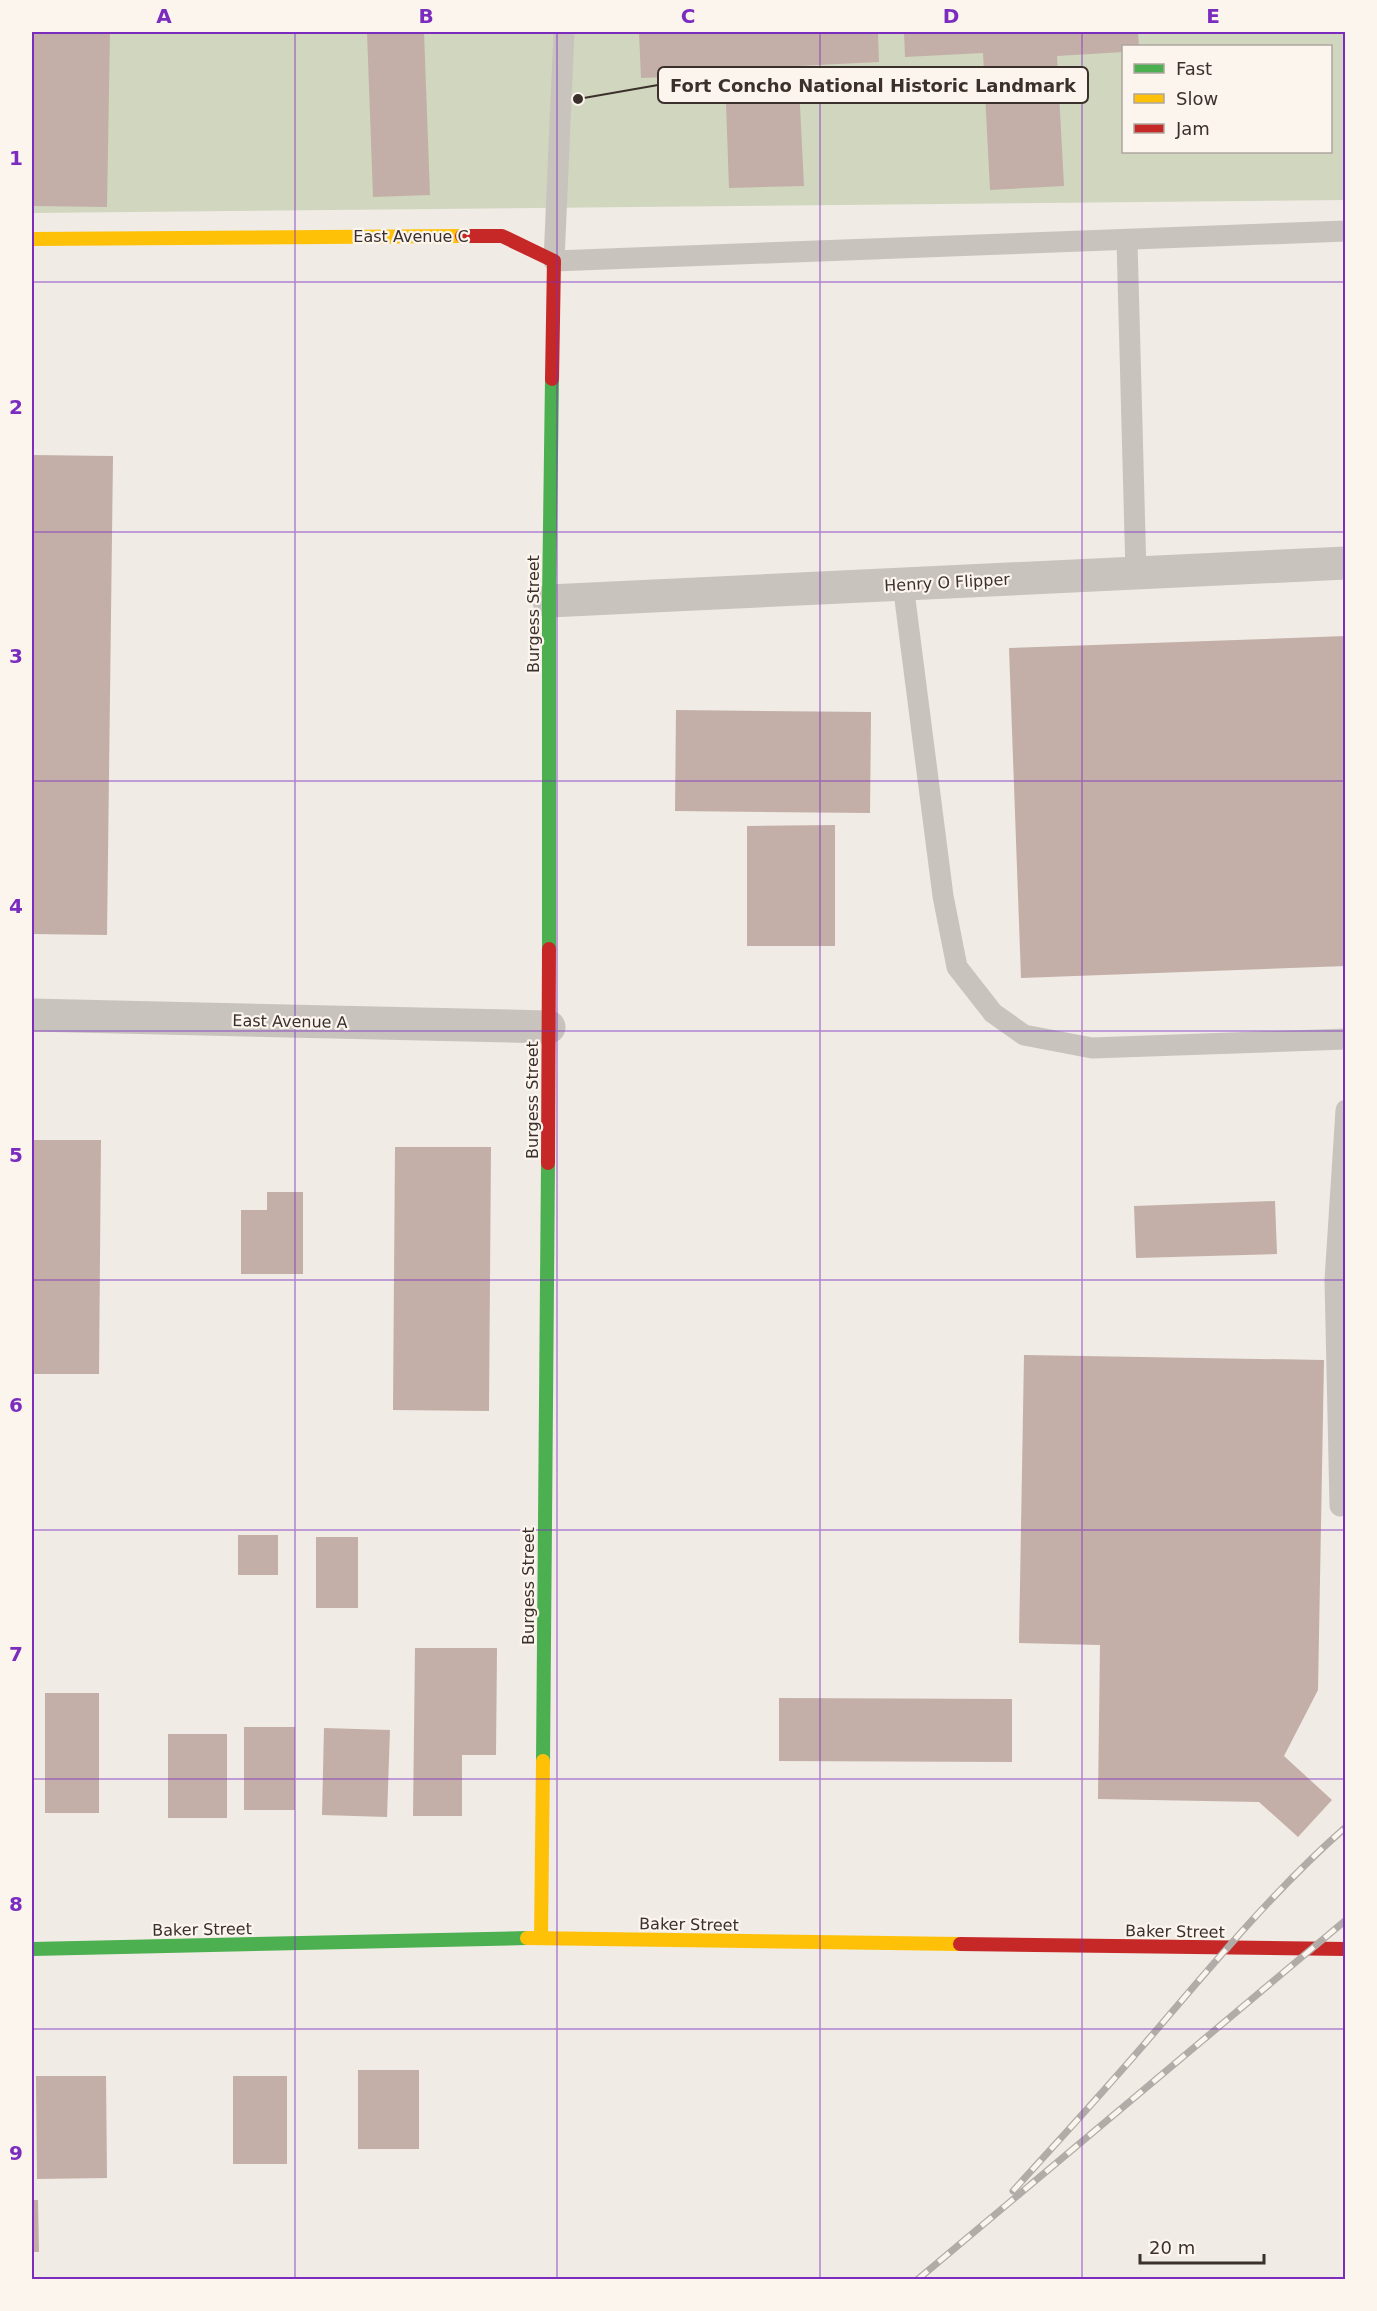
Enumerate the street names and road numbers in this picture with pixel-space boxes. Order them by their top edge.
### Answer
street label: East Avenue C [353,227,469,246]
street label: Burgess Street [524,555,543,673]
street label: Henry O Flipper [884,570,1011,595]
street label: East Avenue A [232,1011,348,1032]
street label: Burgess Street [523,1041,542,1159]
street label: Burgess Street [519,1527,538,1645]
street label: Baker Street [639,1914,739,1935]
street label: Baker Street [152,1919,252,1940]
street label: Baker Street [1125,1921,1225,1942]

